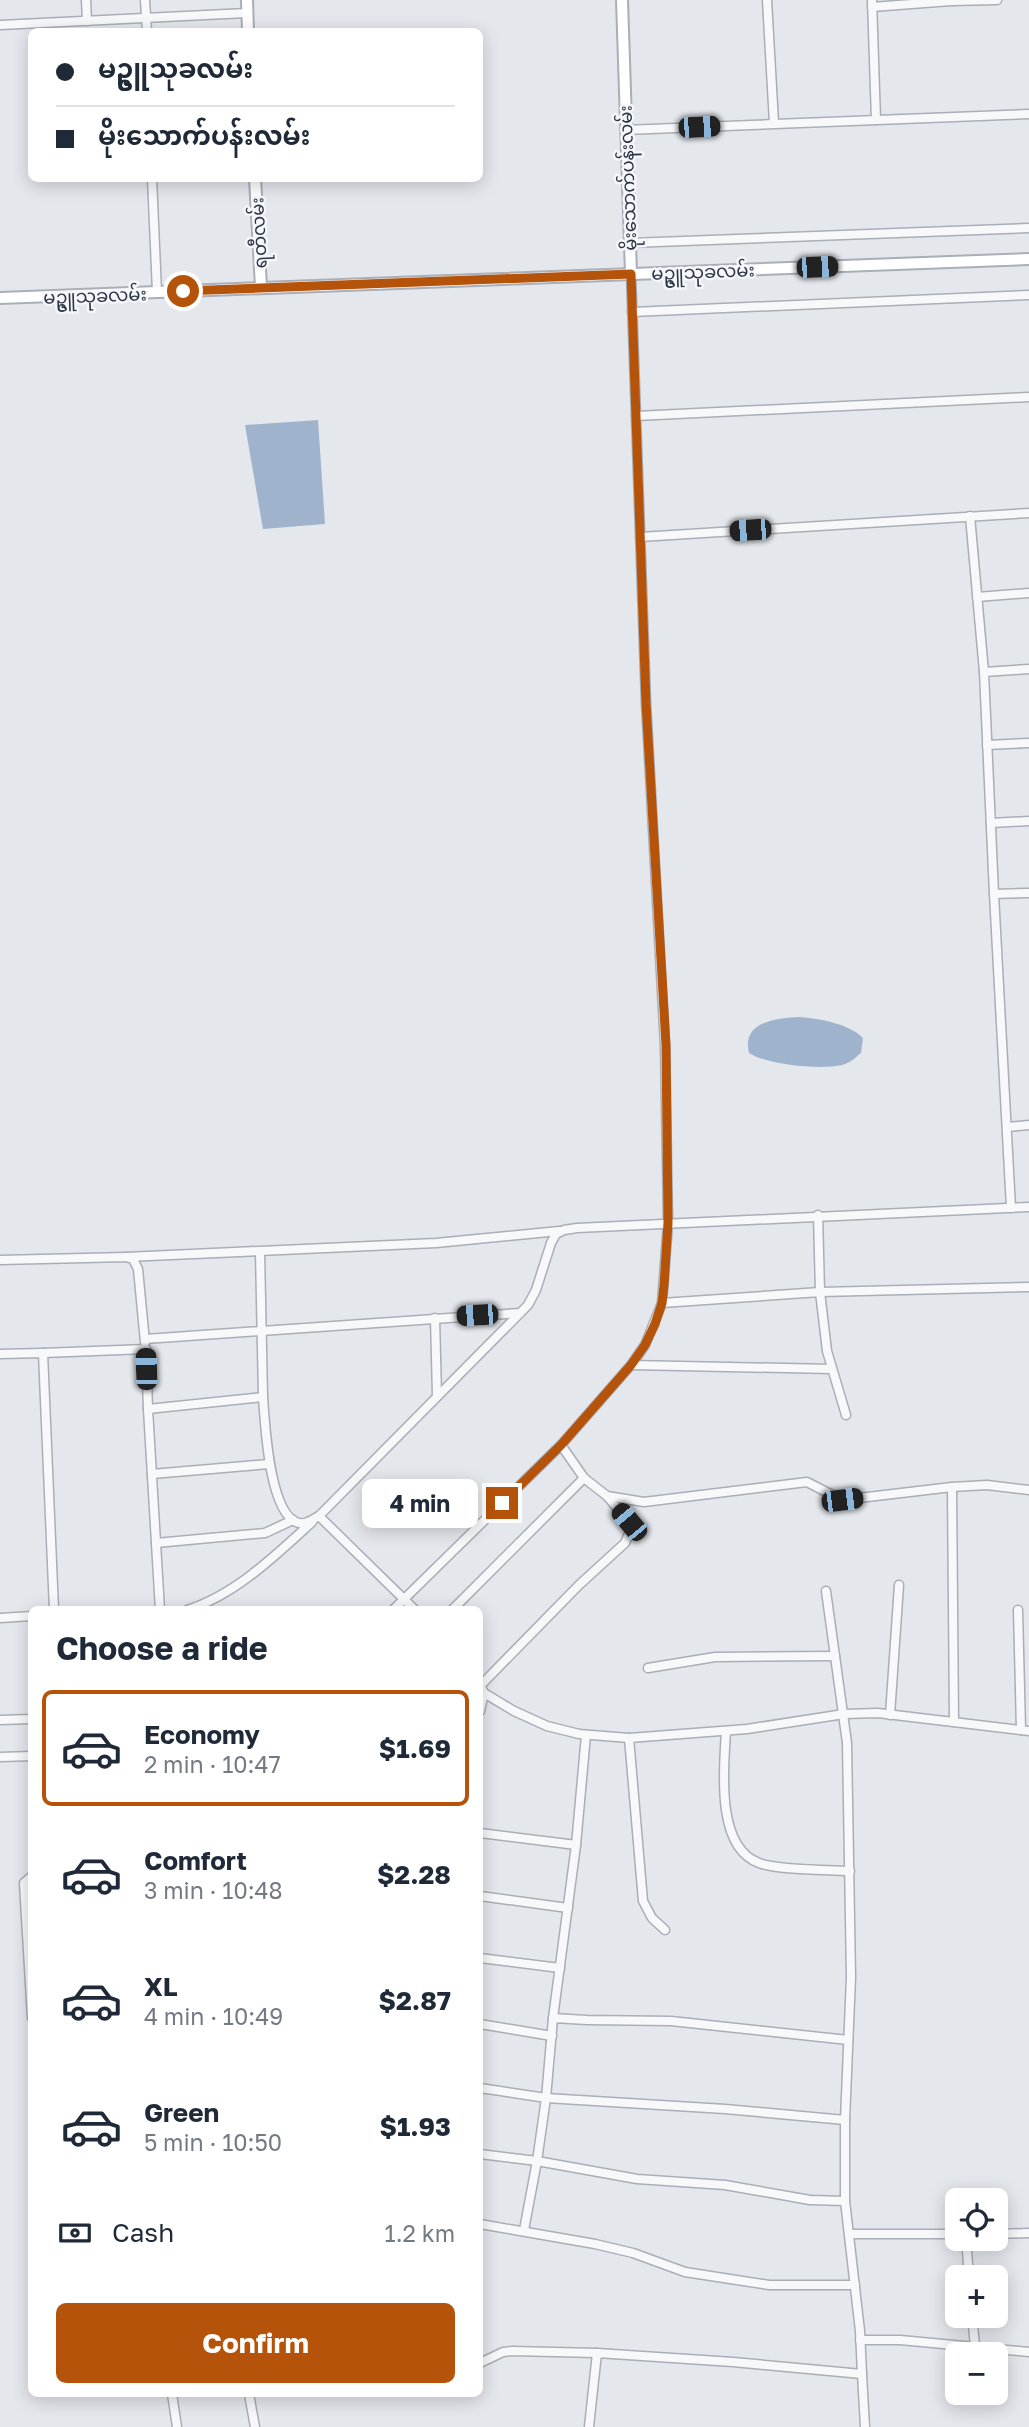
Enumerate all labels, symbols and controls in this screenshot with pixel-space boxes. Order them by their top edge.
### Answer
text: မဥ္ဇူသုခလမ်း [98,53,253,84]
street label: မိုးသောက်ပန်းလမ်း [611,105,646,251]
car [678,115,721,139]
text: မိုးသောက်ပန်းလမ်း [98,120,311,151]
street label: ရတီလမ်း [243,197,276,269]
car [796,256,839,278]
street label: မဥ္ဇူသုခလမ်း [651,257,755,289]
route start [167,275,199,307]
street label: မဥ္ဇူသုခလမ်း [43,281,147,313]
car [729,518,772,542]
car [456,1303,499,1327]
car [135,1348,158,1390]
callout: 4 min [362,1478,477,1528]
route end [486,1487,518,1519]
car [820,1487,865,1513]
text: 4 min [390,1489,450,1517]
car [608,1499,651,1545]
text: Choose a ride [56,1629,268,1667]
icon: car [60,1717,123,1780]
text: Economy [144,1719,260,1750]
text: $1.69 [379,1733,451,1764]
text: 2 min · 10:47 [144,1750,281,1778]
icon: car [60,1843,123,1906]
text: Comfort [144,1845,247,1876]
text: $2.28 [377,1859,451,1890]
text: 3 min · 10:48 [144,1876,283,1904]
icon: car [60,1969,123,2032]
text: XL [144,1971,178,2002]
text: $2.87 [379,1985,451,2016]
text: 4 min · 10:49 [144,2002,283,2030]
icon: car [60,2095,123,2158]
text: Green [144,2097,219,2128]
text: $1.93 [379,2111,451,2142]
text: 5 min · 10:50 [144,2128,282,2156]
map controls [945,2188,1008,2405]
button: locate [945,2188,1008,2251]
icon: cash [56,2214,94,2252]
text: Cash [112,2217,174,2248]
text: 1.2 km [385,2219,455,2247]
button: + [945,2265,1008,2328]
button: Confirm [56,2303,455,2383]
button: − [945,2342,1008,2405]

